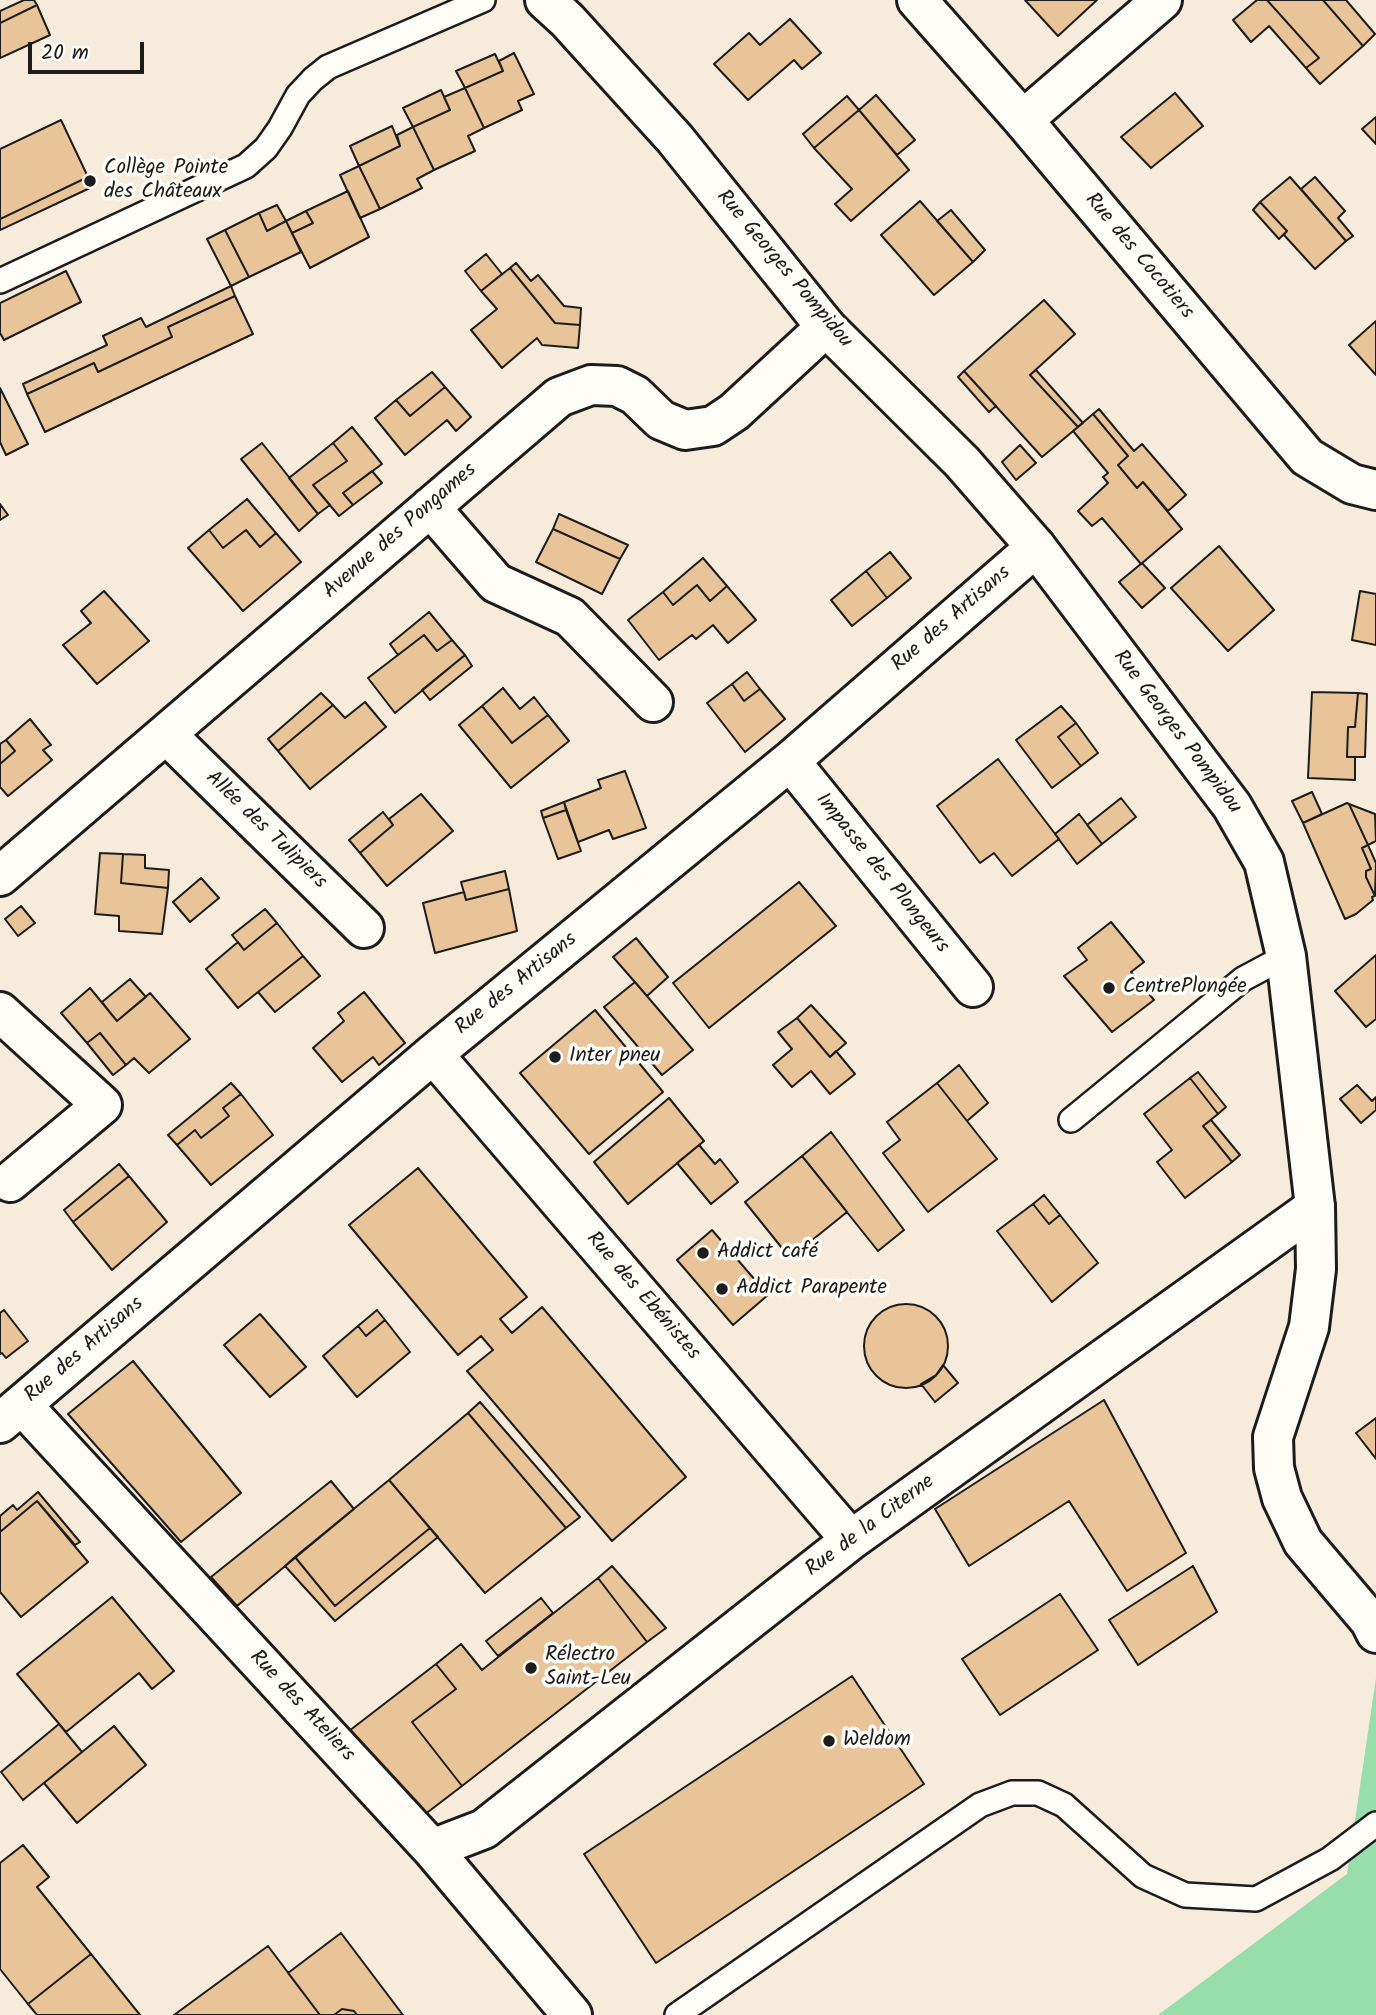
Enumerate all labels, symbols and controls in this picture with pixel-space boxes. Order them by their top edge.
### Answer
scale bar [32,28,147,72]
text: 20 m [41,37,89,70]
place label: Collège Pointe des Châteaux [104,156,228,206]
marker: Collège Pointe des Châteaux [82,173,98,189]
street label: Rue Georges Pompidou [710,186,856,354]
street label: Rue des Cocotiers [1078,189,1198,325]
street label: Avenue des Pongames [319,459,483,605]
street label: Rue des Artisans [887,562,1017,678]
street label: Rue Georges Pompidou [1106,646,1246,820]
street label: Allée des Tulipiers [199,767,331,895]
street label: Impasse des Plongeurs [809,789,953,959]
street label: Rue des Artisans [451,928,583,1042]
place label: CentrePlongée [1123,975,1247,1001]
marker: CentrePlongée [1101,980,1117,996]
place label: Inter pneu [569,1044,660,1070]
marker: Inter pneu [547,1049,563,1065]
street label: Rue des Ebénistes [579,1228,705,1366]
place label: Addict café [717,1240,818,1266]
marker: Addict café [695,1245,711,1261]
place label: Addict Parapente [736,1276,887,1302]
marker: Addict Parapente [714,1281,730,1297]
street label: Rue des Artisans [20,1293,150,1409]
street label: Rue de la Citerne [802,1470,940,1584]
place label: Rélectro Saint-Leu [545,1643,631,1693]
street label: Rue des Ateliers [243,1646,359,1768]
marker: Rélectro Saint-Leu [523,1660,539,1676]
place label: Weldom [843,1728,911,1754]
marker: Weldom [821,1733,837,1749]

